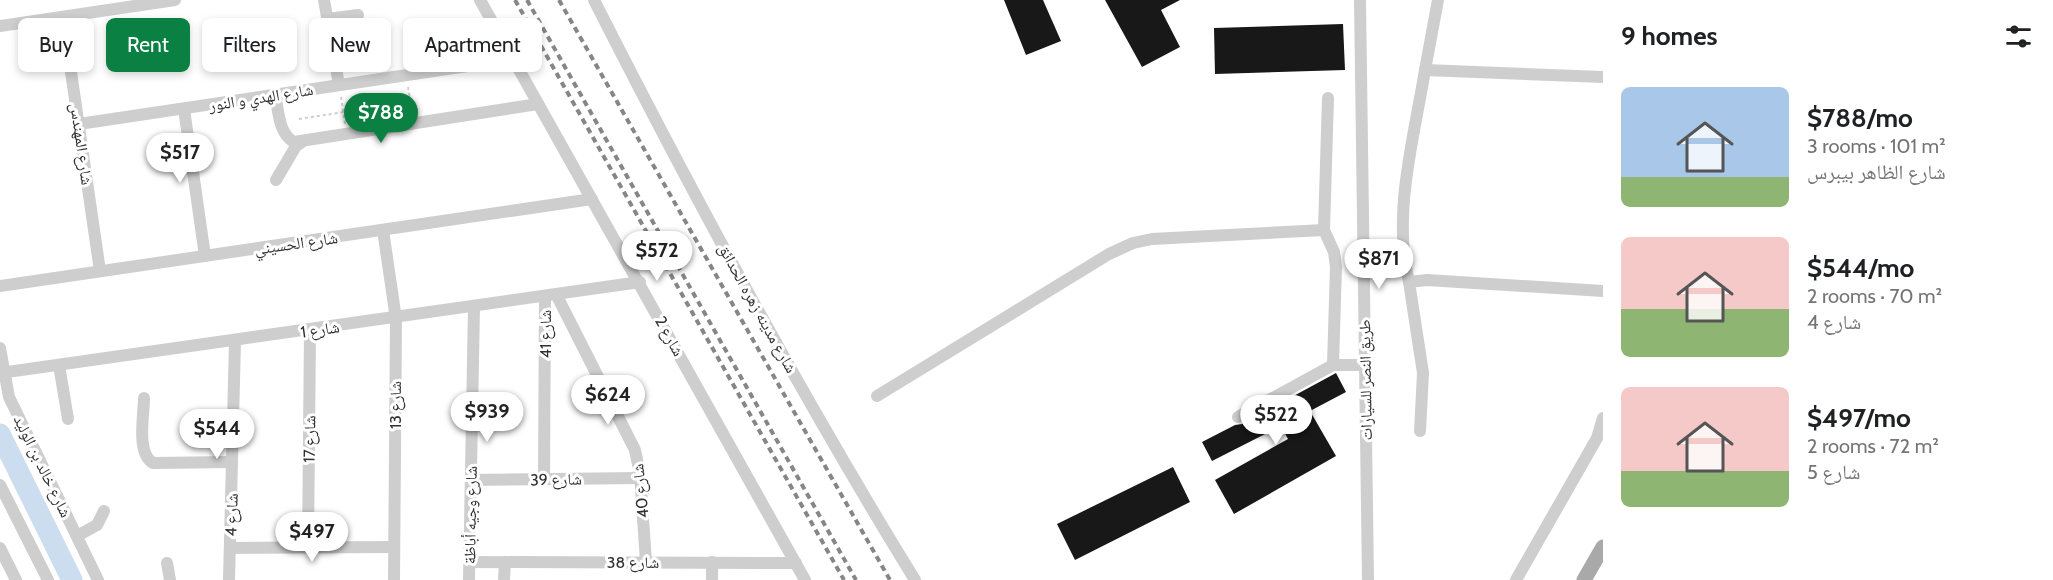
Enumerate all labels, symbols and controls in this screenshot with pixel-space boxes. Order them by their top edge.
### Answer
chip: Buy [18,18,94,72]
chip: Rent [106,18,190,72]
chip: Filters [202,18,297,72]
chip: New [309,18,391,72]
chip: Apartment [403,18,542,72]
text: 9 homes [1621,20,1718,52]
icon: filters [2002,20,2035,53]
street label: شارع الهدي و النور [207,80,315,118]
pin: $788 [345,93,417,144]
text: $788 [358,100,404,124]
street label: شارع المهندس [65,102,97,186]
text: $788/mo [1807,102,1913,134]
icon: home [1669,111,1741,183]
pin: $517 [144,133,216,184]
text: 3 rooms · 101 m² [1807,134,1946,158]
text: $517 [160,140,200,164]
text: شارع الظاهر بيبرس [1807,160,1946,184]
street label: شارع الحسيني [253,228,339,262]
pin: $572 [621,231,693,282]
text: $572 [635,238,679,262]
pin: $871 [1343,239,1415,290]
street label: شارع مدينه زهره الحدائق [713,240,801,377]
text: $871 [1358,246,1400,270]
text: $544/mo [1807,252,1914,284]
icon: home [1669,261,1741,333]
text: 2 rooms · 70 m² [1807,284,1942,308]
street label: شارع 41 [536,310,556,358]
text: شارع 4 [1807,310,1861,334]
street label: شارع 2 [650,313,688,360]
street label: شارع 1 [299,317,341,343]
street label: طريق النصر للسيارات [1355,319,1377,441]
pin: $624 [572,375,644,426]
street label: شارع 13 [386,381,406,429]
text: $624 [585,382,631,406]
pin: $939 [451,392,523,443]
pin: $522 [1240,395,1312,446]
text: $939 [465,399,509,423]
text: $522 [1254,402,1298,426]
text: $497/mo [1807,402,1911,434]
pin: $544 [181,409,253,460]
icon: home [1669,411,1741,483]
street label: شارع خالد بن الوليد [9,412,76,521]
street label: شارع 17 [300,415,320,463]
text: $544 [193,416,241,440]
text: 2 rooms · 72 m² [1807,434,1939,458]
text: شارع 5 [1807,460,1860,484]
street label: شارع 40 [628,463,654,519]
street label: شارع وجيه أباظة [460,466,482,564]
street label: شارع 39 [530,470,582,490]
street label: شارع 4 [221,493,243,537]
pin: $497 [276,512,348,563]
text: $497 [289,519,335,543]
street label: شارع 38 [607,553,659,573]

